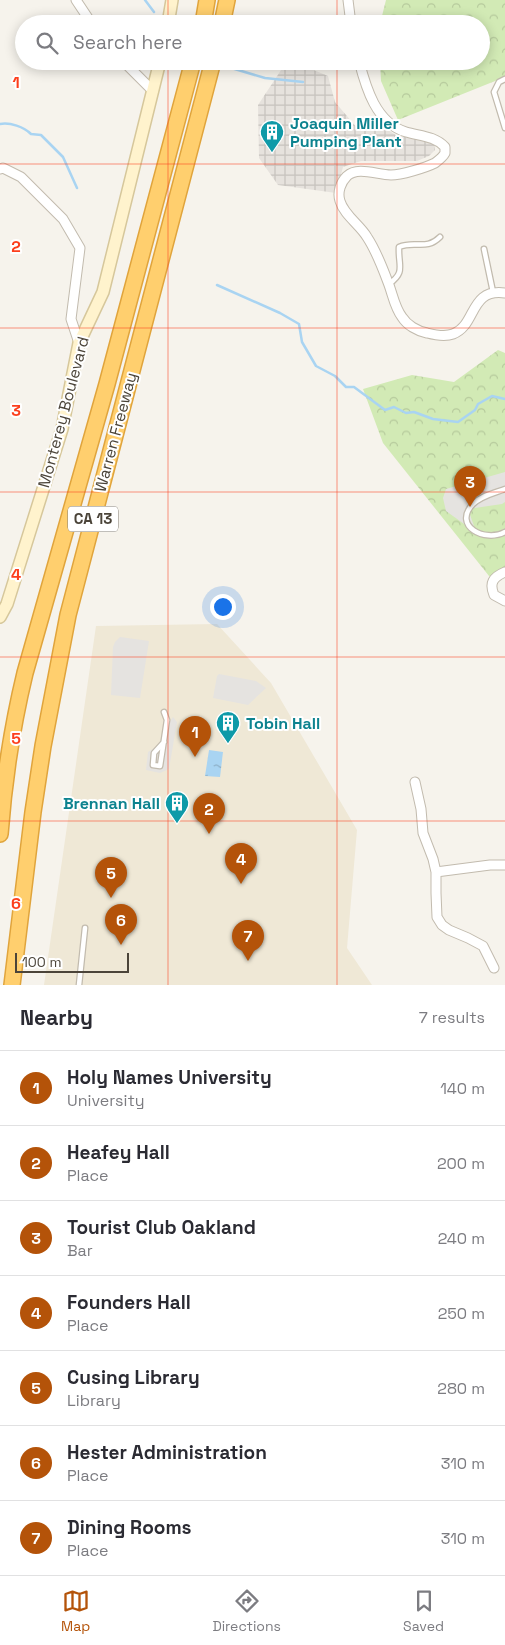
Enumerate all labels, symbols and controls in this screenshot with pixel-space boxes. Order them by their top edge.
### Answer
search box [15,15,490,70]
icon: search [33,29,61,57]
text: Search here [73,30,183,55]
text: 1 [12,72,20,93]
place label: Joaquin Miller Pumping Plant [290,113,402,152]
building icon: Joaquin Miller Pumping Plant [259,119,285,153]
text: 2 [11,236,21,257]
street label: Monterey Boulevard [33,334,94,490]
street label: Warren Freeway [89,370,142,494]
text: 3 [11,400,21,421]
pin: 3 [454,466,486,507]
road number: CA 13 [68,506,118,532]
text: 4 [11,564,21,585]
your location [210,594,236,620]
building icon: Tobin Hall [215,710,241,744]
place label: Tobin Hall [246,713,320,734]
pin: 1 [179,716,211,757]
text: 5 [11,728,21,749]
building icon: Brennan Hall [164,790,190,824]
place label: Brennan Hall [63,793,160,814]
pin: 2 [193,793,225,834]
pin: 4 [225,843,257,884]
pin: 5 [95,857,127,898]
text: 6 [11,893,21,914]
pin: 6 [105,904,137,945]
pin: 7 [232,920,264,961]
scale bar [15,950,129,973]
text: 100 m [22,953,61,971]
text: Nearby [20,1004,93,1031]
text: 7 results [419,1007,485,1028]
text: Holy Names University [67,1065,272,1090]
text: 1 [32,1078,40,1099]
text: 140 m [440,1078,485,1099]
text: University [67,1090,145,1111]
text: Heafey Hall [67,1140,170,1165]
text: 2 [31,1153,41,1174]
text: 200 m [437,1153,485,1174]
text: Place [67,1165,109,1186]
text: Tourist Club Oakland [67,1215,256,1240]
text: 3 [31,1228,41,1249]
text: 240 m [438,1228,485,1249]
text: Bar [67,1240,93,1261]
text: Founders Hall [67,1290,191,1315]
text: 4 [31,1303,41,1324]
text: 250 m [438,1303,485,1324]
text: Place [67,1315,109,1336]
text: Cusing Library [67,1365,200,1390]
text: 5 [31,1378,41,1399]
text: 280 m [437,1378,485,1399]
text: Library [67,1390,121,1411]
text: Hester Administration [67,1440,267,1465]
text: 6 [31,1453,41,1474]
text: 310 m [441,1453,485,1474]
text: Place [67,1465,109,1486]
text: Dining Rooms [67,1515,192,1540]
text: 7 [32,1528,40,1549]
text: 310 m [441,1528,485,1549]
text: Place [67,1540,109,1561]
tab: Map [61,1587,90,1635]
tab: Directions [212,1587,281,1635]
tab: Saved [403,1587,444,1635]

